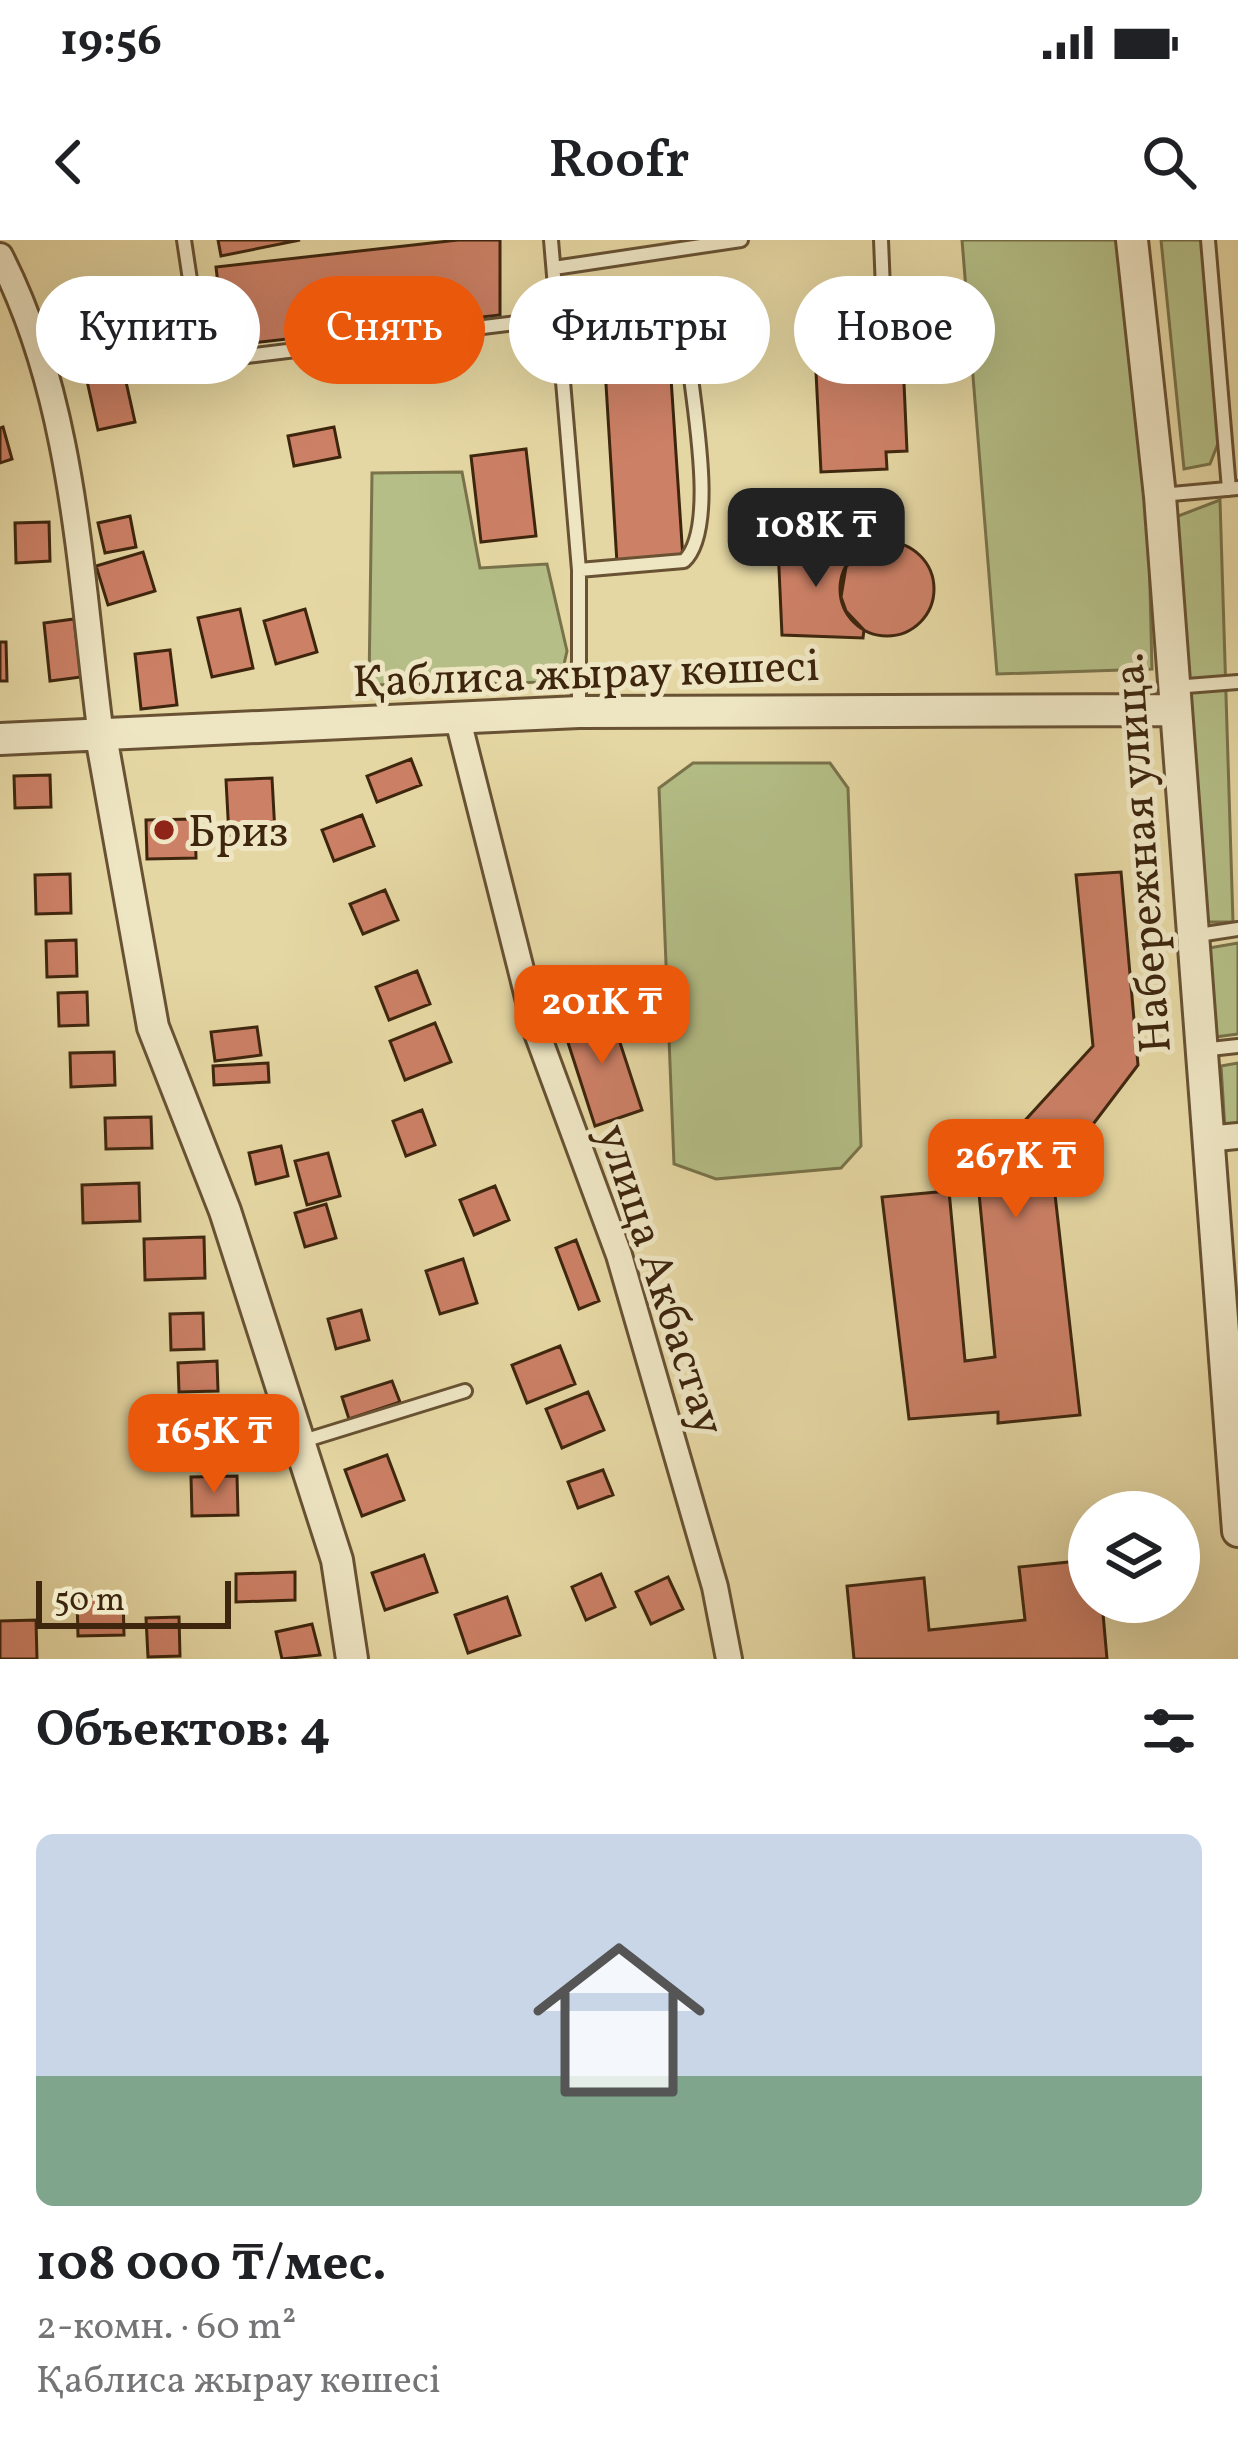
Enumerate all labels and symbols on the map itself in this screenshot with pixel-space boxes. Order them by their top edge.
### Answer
pin: 108K ₸ [718,488,914,590]
street label: Қаблиса жырау көшесі [352,637,821,716]
street label: Набережная улица. [1099,650,1190,1055]
place label: Бриз [188,803,288,866]
marker: Бриз [151,817,177,843]
pin: 201K ₸ [504,965,700,1067]
street label: улица Акбастау [579,1117,739,1444]
pin: 267K ₸ [918,1119,1114,1221]
pin: 165K ₸ [116,1394,312,1496]
scale bar [36,1575,231,1628]

